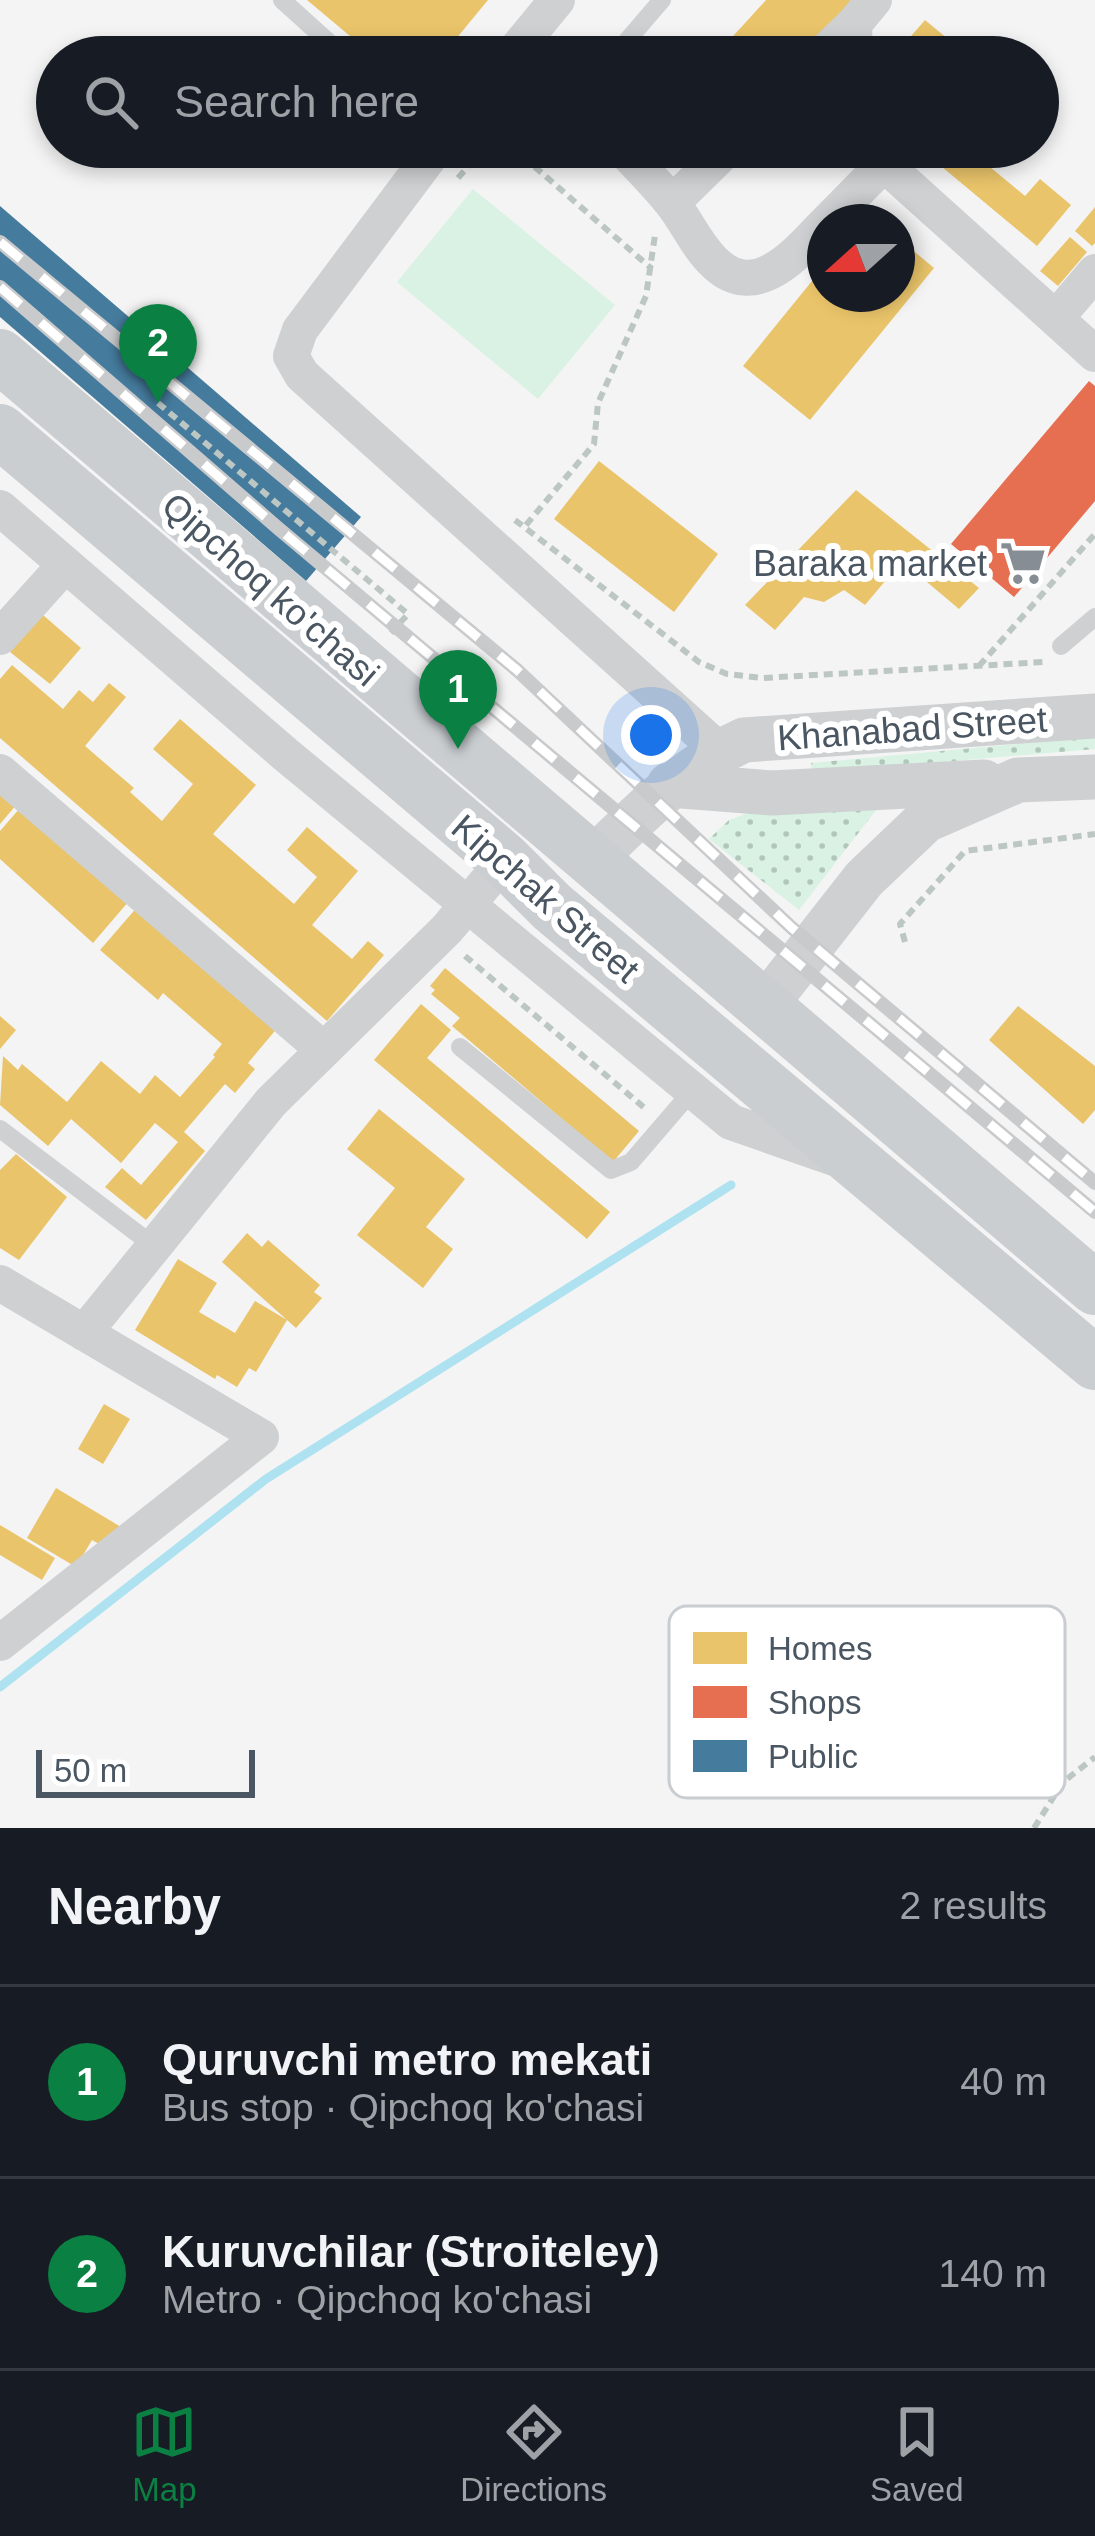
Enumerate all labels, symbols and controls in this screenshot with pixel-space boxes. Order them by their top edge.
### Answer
search box [36,36,1059,168]
icon: search [78,69,144,135]
text: Search here [174,76,419,127]
north arrow [807,204,915,312]
pin: 2 [119,304,197,403]
street label: Qipchoq ko'chasi [154,484,387,694]
supermarket icon: Baraka market [998,538,1048,588]
place label: Baraka market [753,543,987,584]
pin: 1 [419,650,497,749]
street label: Khanabad Street [776,699,1048,758]
your location [621,705,681,765]
street label: Kipchak Street [444,806,647,991]
legend [669,1606,1065,1798]
text: Homes [768,1630,873,1667]
text: Shops [768,1684,862,1721]
text: Public [768,1738,858,1775]
scale bar [36,1744,255,1797]
text: 50 m [54,1752,127,1789]
text: Nearby [48,1878,221,1935]
text: 2 results [900,1884,1047,1927]
text: Quruvchi metro mekati [162,2034,652,2085]
text: 1 [76,2060,98,2103]
text: 40 m [960,2060,1047,2103]
text: Bus stop · Qipchoq ko'chasi [162,2086,644,2129]
text: Kuruvchilar (Stroiteley) [162,2226,660,2277]
text: 2 [76,2252,98,2295]
text: 140 m [939,2252,1047,2295]
text: Metro · Qipchoq ko'chasi [162,2278,592,2321]
tab: Map [131,2399,197,2509]
tab: Directions [460,2399,607,2509]
tab: Saved [870,2399,964,2509]

